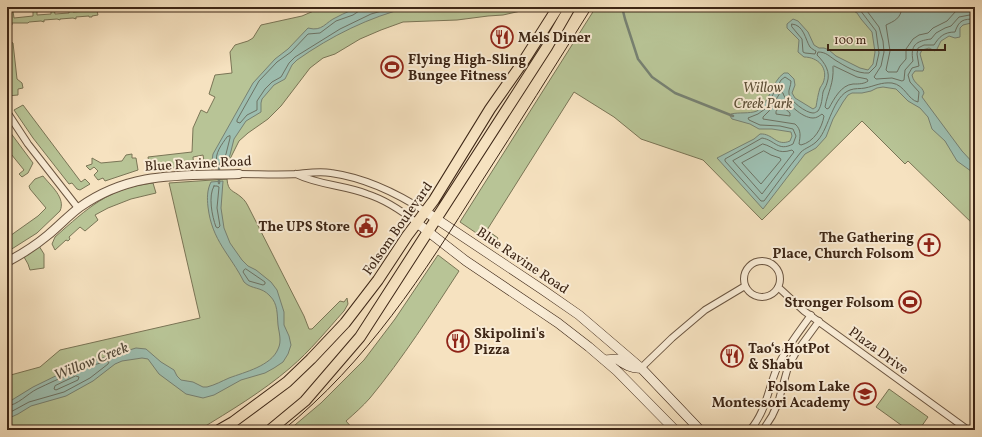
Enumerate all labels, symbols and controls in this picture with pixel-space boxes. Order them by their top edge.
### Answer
restaurant icon: Mels Diner [489,24,515,50]
scale bar [828,26,945,52]
place label: Mels Diner [518,29,591,48]
text: 100 m [834,33,867,49]
place label: Flying High-Sling Bungee Fitness [408,51,527,86]
sports icon: Flying High-Sling Bungee Fitness [379,54,405,80]
park label: Willow Creek Park [733,79,793,114]
street label: Blue Ravine Road [144,152,252,177]
street label: Folsom Boulevard [359,178,438,279]
public building icon: The UPS Store [353,213,379,239]
place label: The UPS Store [258,218,350,237]
street label: Blue Ravine Road [472,223,572,299]
place label: The Gathering Place, Church Folsom [773,229,914,264]
church icon: The Gathering Place, Church Folsom [916,232,942,258]
sports icon: Stronger Folsom [897,289,923,315]
place label: Stronger Folsom [785,294,894,313]
street label: Plaza Drive [844,323,912,380]
place label: Skipolini's Pizza [474,325,545,360]
restaurant icon: Skipolini's Pizza [445,328,471,354]
water label: Willow Creek [51,338,132,387]
place label: Tao‘s HotPot & Shabu [748,340,830,375]
restaurant icon: Tao‘s HotPot & Shabu [719,343,745,369]
place label: Folsom Lake Montessori Academy [712,378,850,413]
school or university icon: Folsom Lake Montessori Academy [852,381,878,407]

